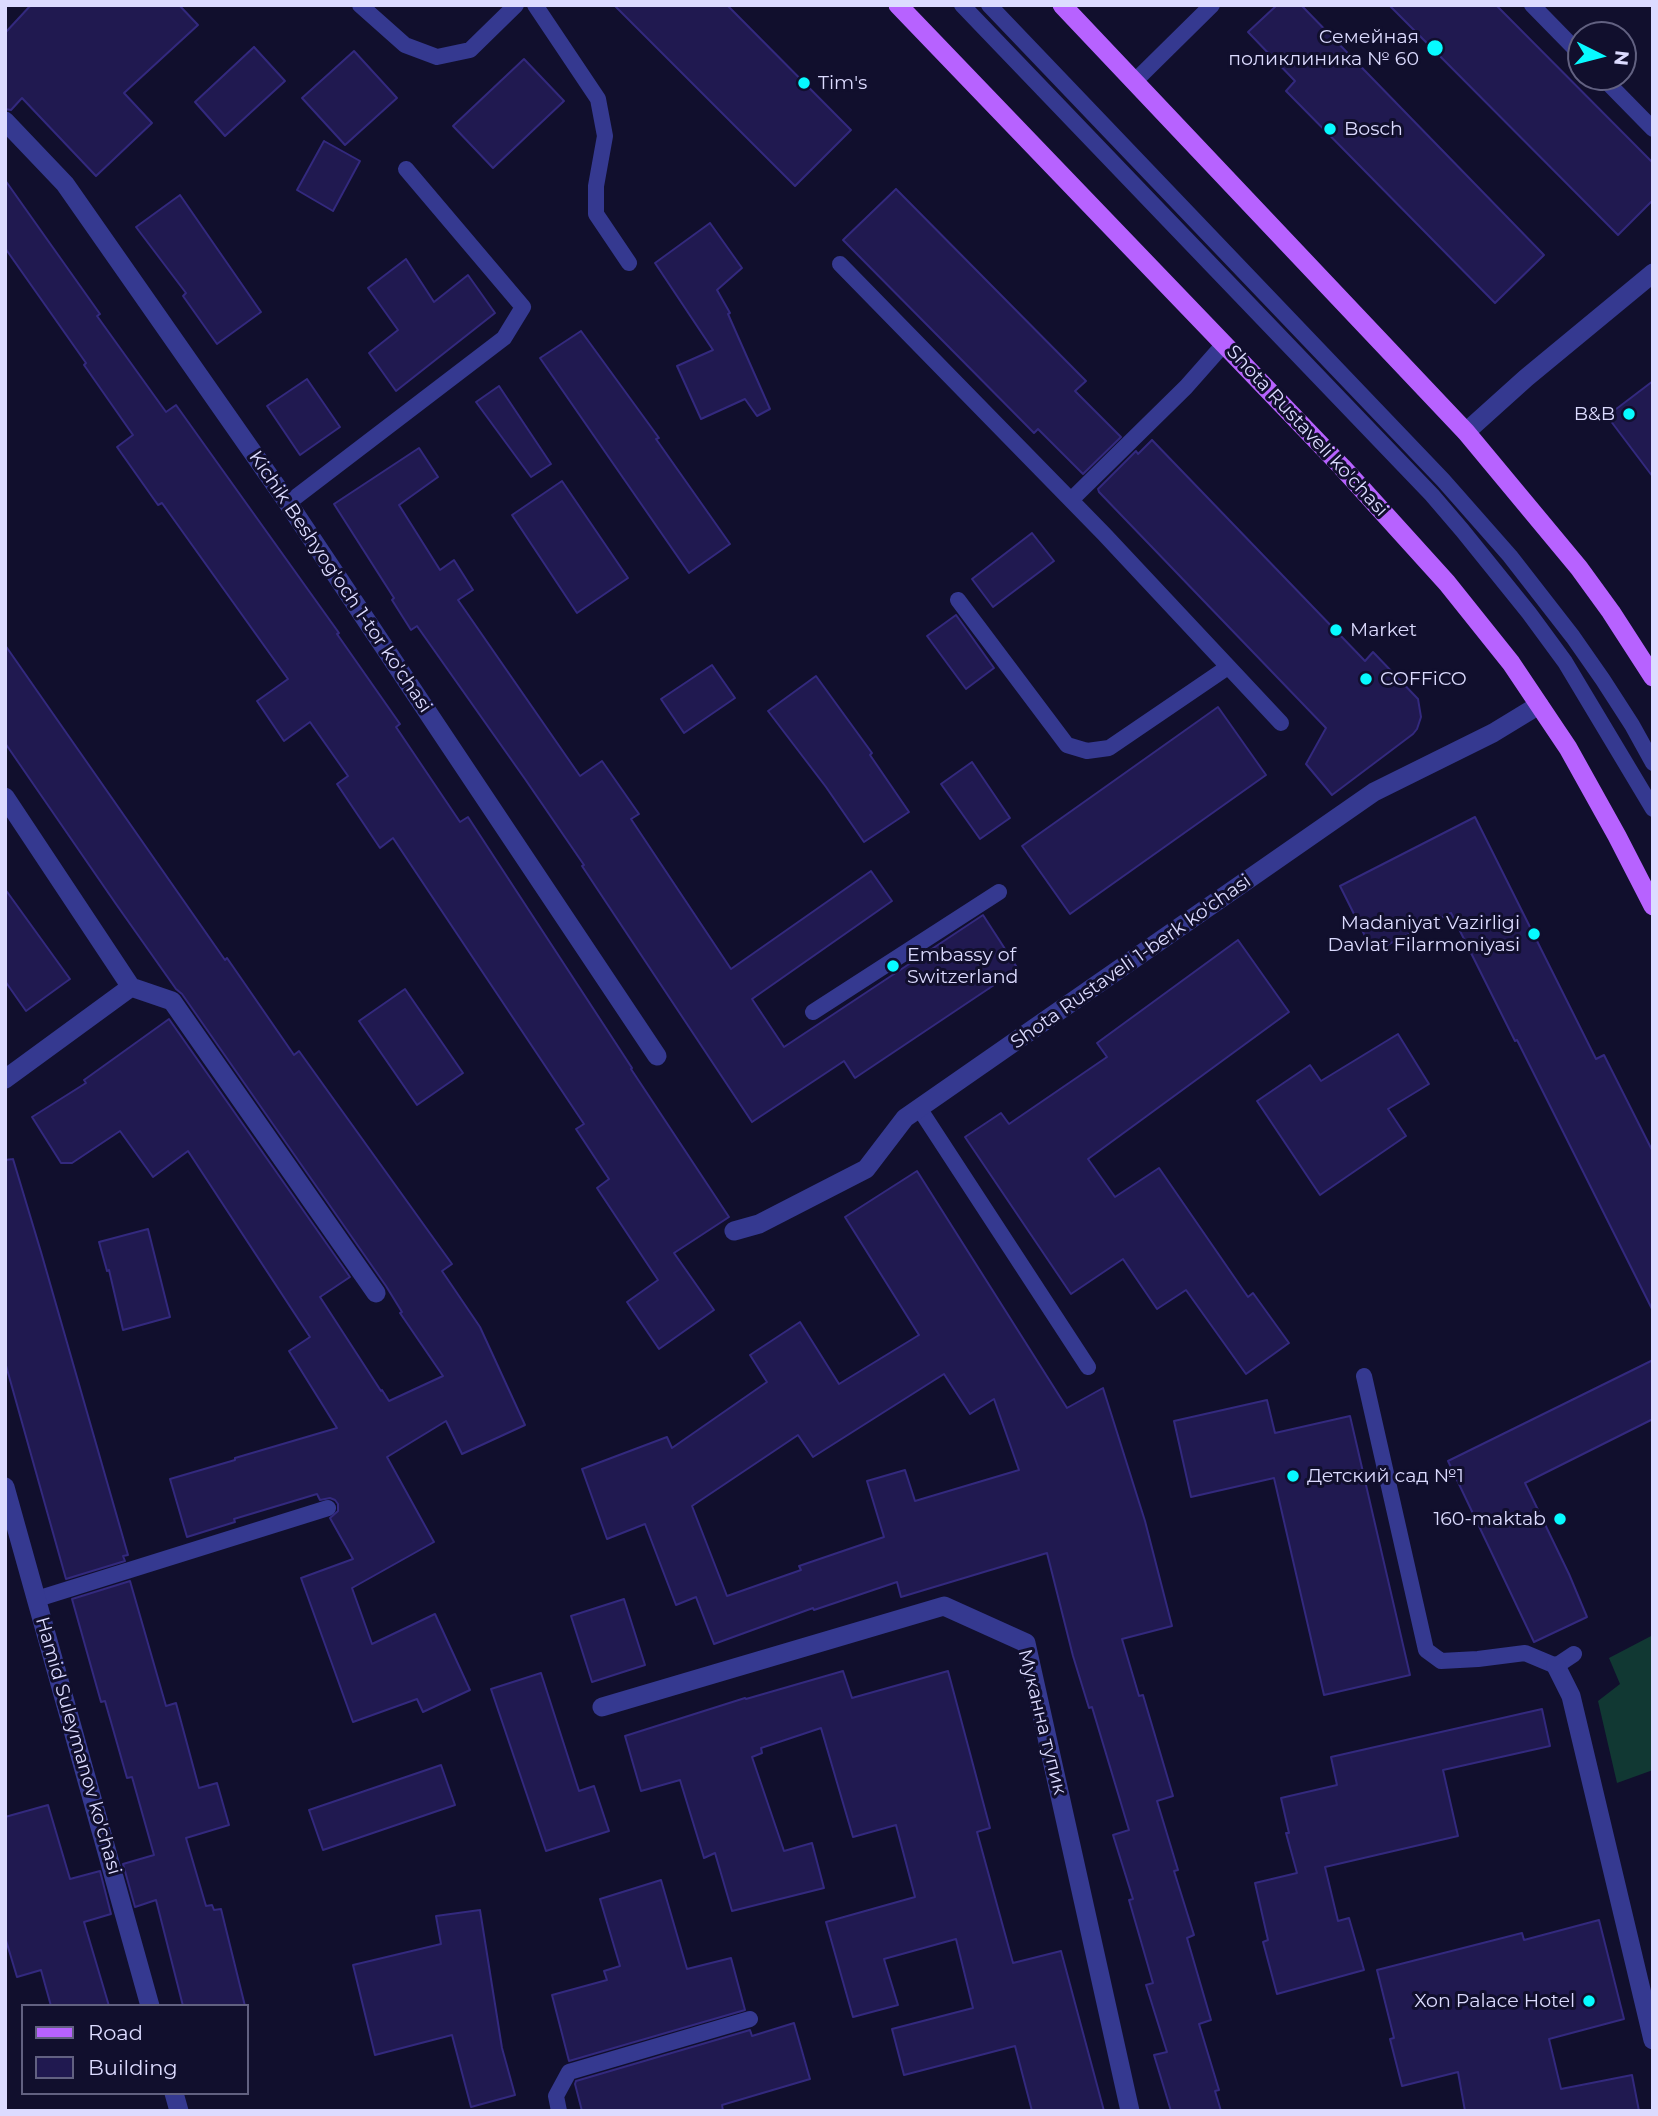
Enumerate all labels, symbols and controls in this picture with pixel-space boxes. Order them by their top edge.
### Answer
north arrow [1567,21,1637,91]
place label: Семейная поликлиника № 60 [1228,26,1419,70]
marker: Семейная поликлиника № 60 [1425,38,1445,58]
text: N [1609,49,1634,67]
place label: Tim's [818,72,867,94]
marker: Tim's [796,75,812,91]
place label: Bosch [1344,118,1403,140]
marker: Bosch [1322,121,1338,137]
street label: Shota Rustaveli ko'chasi [1222,341,1392,521]
place label: B&B [1574,403,1615,425]
marker: B&B [1621,406,1637,422]
street label: Kichik Beshyog'och 1-tor ko'chasi [244,447,436,717]
place label: Market [1350,619,1417,641]
marker: Market [1328,622,1344,638]
place label: COFFiCO [1380,668,1467,690]
marker: COFFiCO [1358,671,1374,687]
street label: Shota Rustaveli 1-berk ko'chasi [1006,870,1256,1054]
place label: Madaniyat Vazirligi Davlat Filarmoniyasi [1328,912,1520,956]
marker: Madaniyat Vazirligi Davlat Filarmoniyasi [1526,926,1542,942]
place label: Embassy of Switzerland [907,944,1018,988]
marker: Embassy of Switzerland [885,958,901,974]
place label: Детский сад №1 [1307,1465,1464,1487]
marker: Детский сад №1 [1285,1468,1301,1484]
place label: 160-maktab [1433,1508,1546,1530]
marker: 160-maktab [1552,1511,1568,1527]
street label: Hamid Suleymanov ko'chasi [30,1614,126,1878]
street label: Муканна тупик [1013,1647,1071,1797]
place label: Xon Palace Hotel [1414,1990,1575,2012]
marker: Xon Palace Hotel [1581,1993,1597,2009]
legend [21,2004,248,2095]
text: Road [88,2020,143,2045]
text: Building [88,2055,178,2080]

